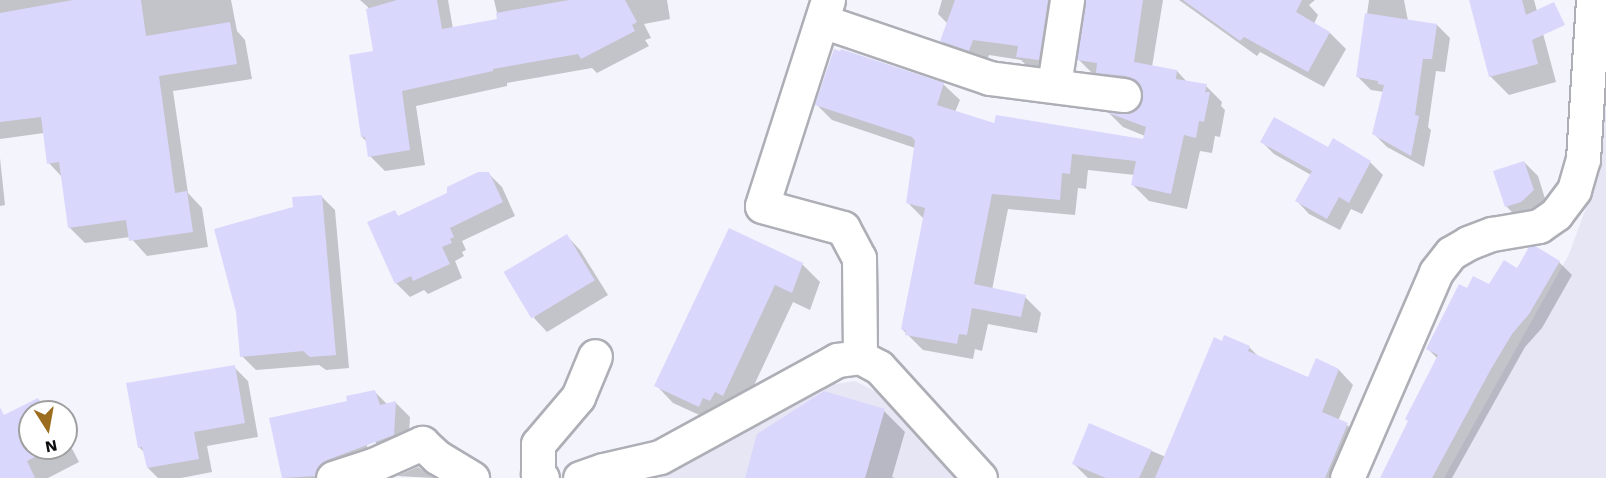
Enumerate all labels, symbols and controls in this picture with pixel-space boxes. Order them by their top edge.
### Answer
north arrow [18,400,78,460]
text: N [44,436,59,457]

